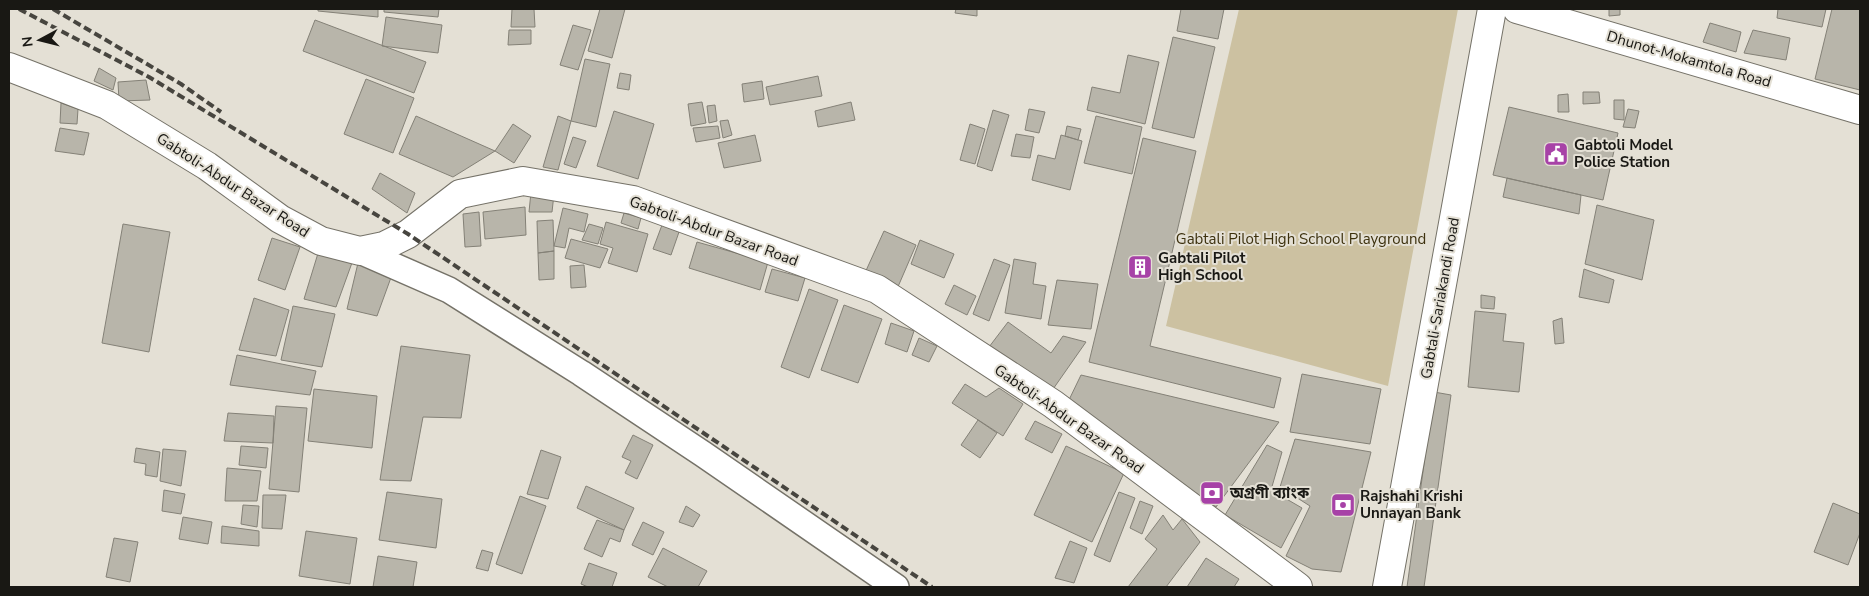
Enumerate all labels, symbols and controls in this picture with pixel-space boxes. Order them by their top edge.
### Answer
north arrow [15,15,65,65]
street label: Dhunot-Mokamtola Road [1604,26,1774,92]
text: N [18,35,38,48]
street label: Gabtoli-Abdur Bazar Road [153,128,313,242]
place label: Gabtoli Model Police Station [1574,135,1673,172]
public building icon: Gabtoli Model Police Station [1543,141,1569,167]
street label: Gabtoli-Abdur Bazar Road [627,191,801,271]
street label: Gabtali-Sariakandi Road [1416,216,1464,380]
park label: Gabtali Pilot High School Playground [1176,229,1426,249]
place label: Gabtali Pilot High School [1158,248,1246,285]
building icon: Gabtali Pilot High School [1127,254,1153,280]
street label: Gabtoli-Abdur Bazar Road [990,360,1148,478]
bank icon: অগ্রণী ব্যাংক [1199,480,1225,506]
place label: অগ্রণী ব্যাংক [1229,483,1310,503]
place label: Rajshahi Krishi Unnayan Bank [1360,486,1463,523]
bank icon: Rajshahi Krishi Unnayan Bank [1330,492,1356,518]

